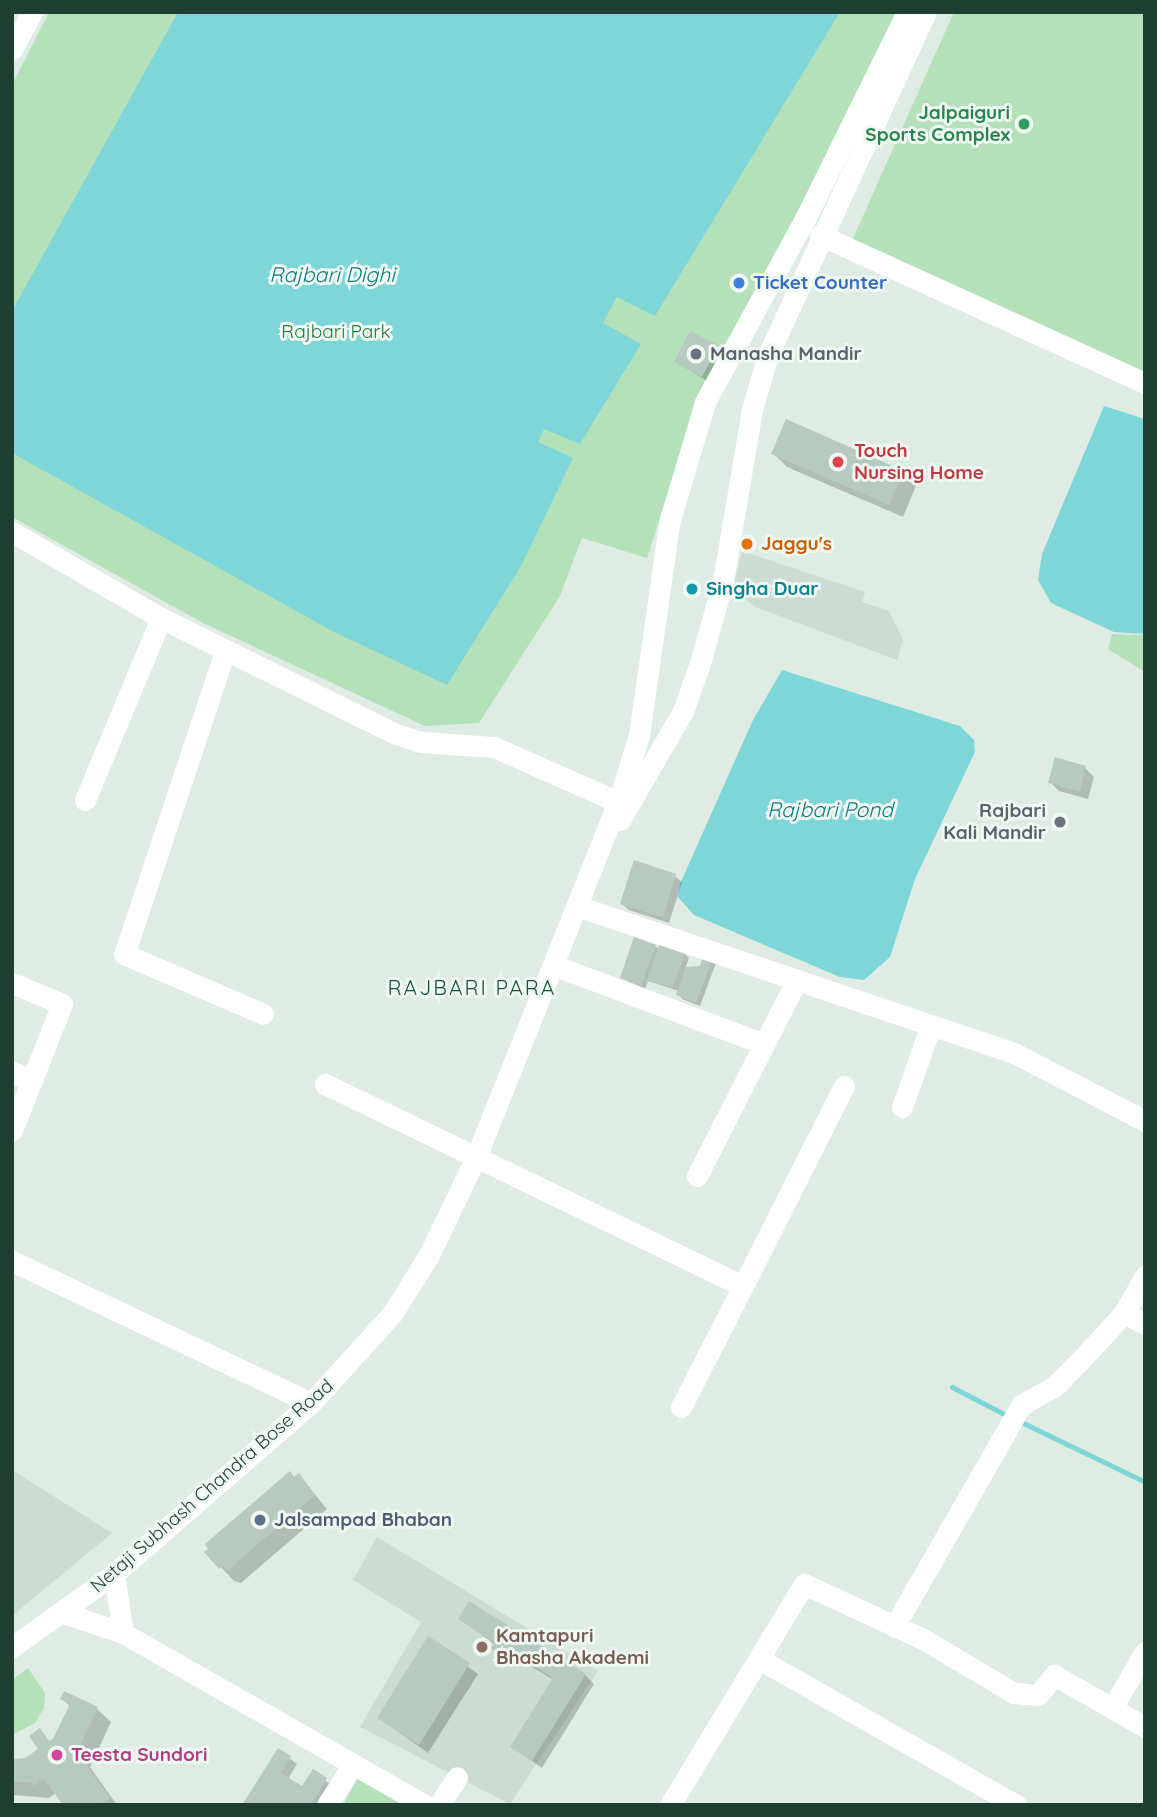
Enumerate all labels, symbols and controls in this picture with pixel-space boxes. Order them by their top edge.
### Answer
place label: Jalpaiguri Sports Complex [865,102,1010,146]
marker: Jalpaiguri Sports Complex [1016,116,1032,132]
water label: Rajbari Dighi [269,261,395,287]
place label: Ticket Counter [753,272,887,294]
marker: Ticket Counter [731,275,747,291]
park label: Rajbari Park [281,321,391,343]
place label: Manasha Mandir [710,343,862,365]
marker: Manasha Mandir [688,346,704,362]
place label: Touch Nursing Home [854,440,984,484]
marker: Touch Nursing Home [828,452,848,472]
place label: Jaggu's [761,533,832,555]
marker: Jaggu's [739,536,755,552]
place label: Singha Duar [706,578,819,600]
marker: Singha Duar [684,581,700,597]
water label: Rajbari Pond [767,796,893,822]
place label: Rajbari Kali Mandir [943,800,1046,844]
marker: Rajbari Kali Mandir [1052,814,1068,830]
district label: RAJBARI PARA [389,974,555,1000]
street label: Netaji Subhash Chandra Bose Road [86,1374,338,1598]
place label: Jalsampad Bhaban [274,1509,452,1531]
marker: Jalsampad Bhaban [252,1512,268,1528]
place label: Kamtapuri Bhasha Akademi [496,1625,649,1669]
marker: Kamtapuri Bhasha Akademi [474,1639,490,1655]
place label: Teesta Sundori [71,1744,208,1766]
marker: Teesta Sundori [49,1747,65,1763]

